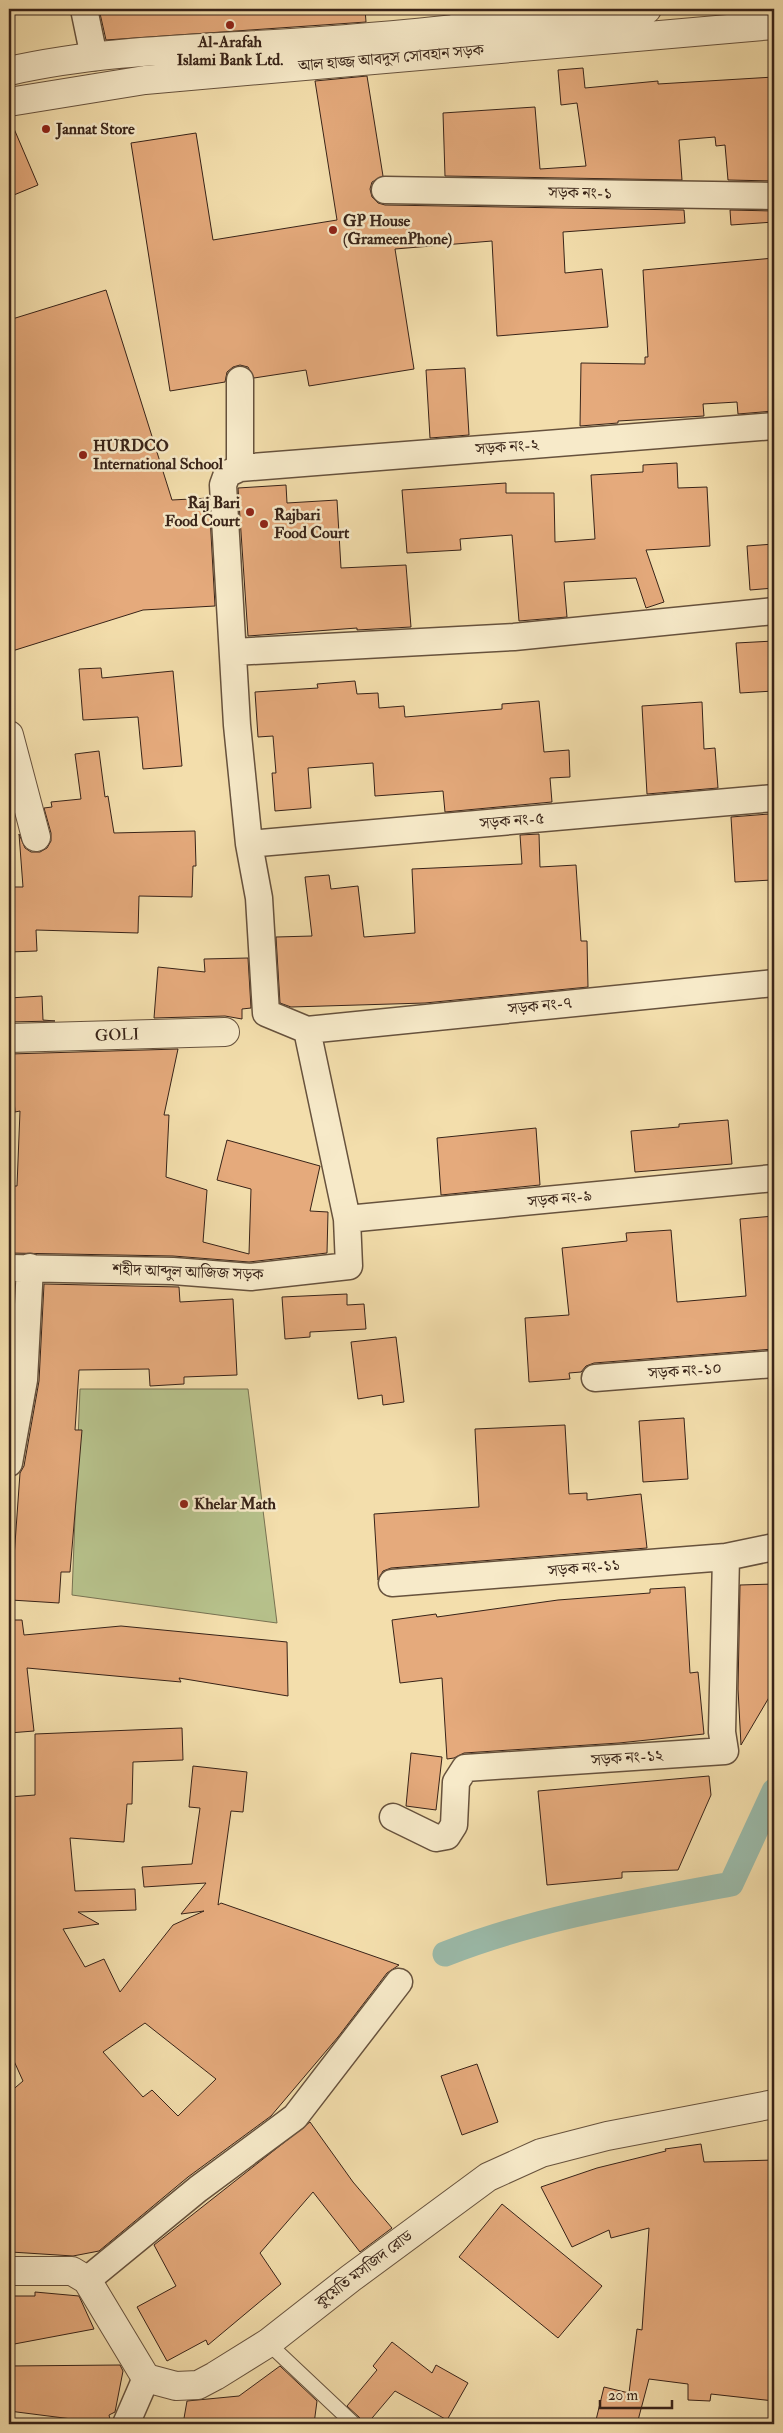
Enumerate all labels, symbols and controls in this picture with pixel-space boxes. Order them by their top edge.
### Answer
marker: Al-Arafah Islami Bank Ltd. [224,19,236,31]
place label: Al-Arafah Islami Bank Ltd. [177,32,283,70]
street label: আল হাজ্জ আবদুস সোবহান সড়ক [296,40,485,76]
place label: Jannat Store [55,119,135,140]
marker: Jannat Store [40,123,52,135]
street label: সড়ক নং-১ [547,182,612,204]
place label: GP House (GrameenPhone) [343,211,452,249]
marker: GP House (GrameenPhone) [327,224,339,236]
street label: সড়ক নং-২ [474,435,540,459]
place label: HURDCO International School [93,436,224,474]
marker: HURDCO International School [77,449,89,461]
place label: Raj Bari Food Court [165,493,241,531]
place label: Rajbari Food Court [274,505,350,543]
marker: Raj Bari Food Court [244,506,256,518]
marker: Rajbari Food Court [258,518,270,530]
street label: সড়ক নং-৫ [478,808,545,834]
street label: সড়ক নং-৭ [506,993,573,1019]
street label: GOLI [94,1024,140,1046]
street label: সড়ক নং-৯ [526,1186,593,1212]
street label: শহীদ আব্দুল আজিজ সড়ক [111,1259,265,1285]
street label: সড়ক নং-১০ [647,1358,722,1384]
place label: Khelar Math [194,1494,276,1514]
marker: Khelar Math [178,1498,190,1510]
street label: সড়ক নং-১১ [546,1555,621,1581]
street label: সড়ক নং-১২ [589,1745,665,1771]
street label: কুয়েতি মসজিদ রোড [311,2225,417,2313]
scale bar [600,2378,673,2410]
text: 20 m [608,2386,638,2405]

